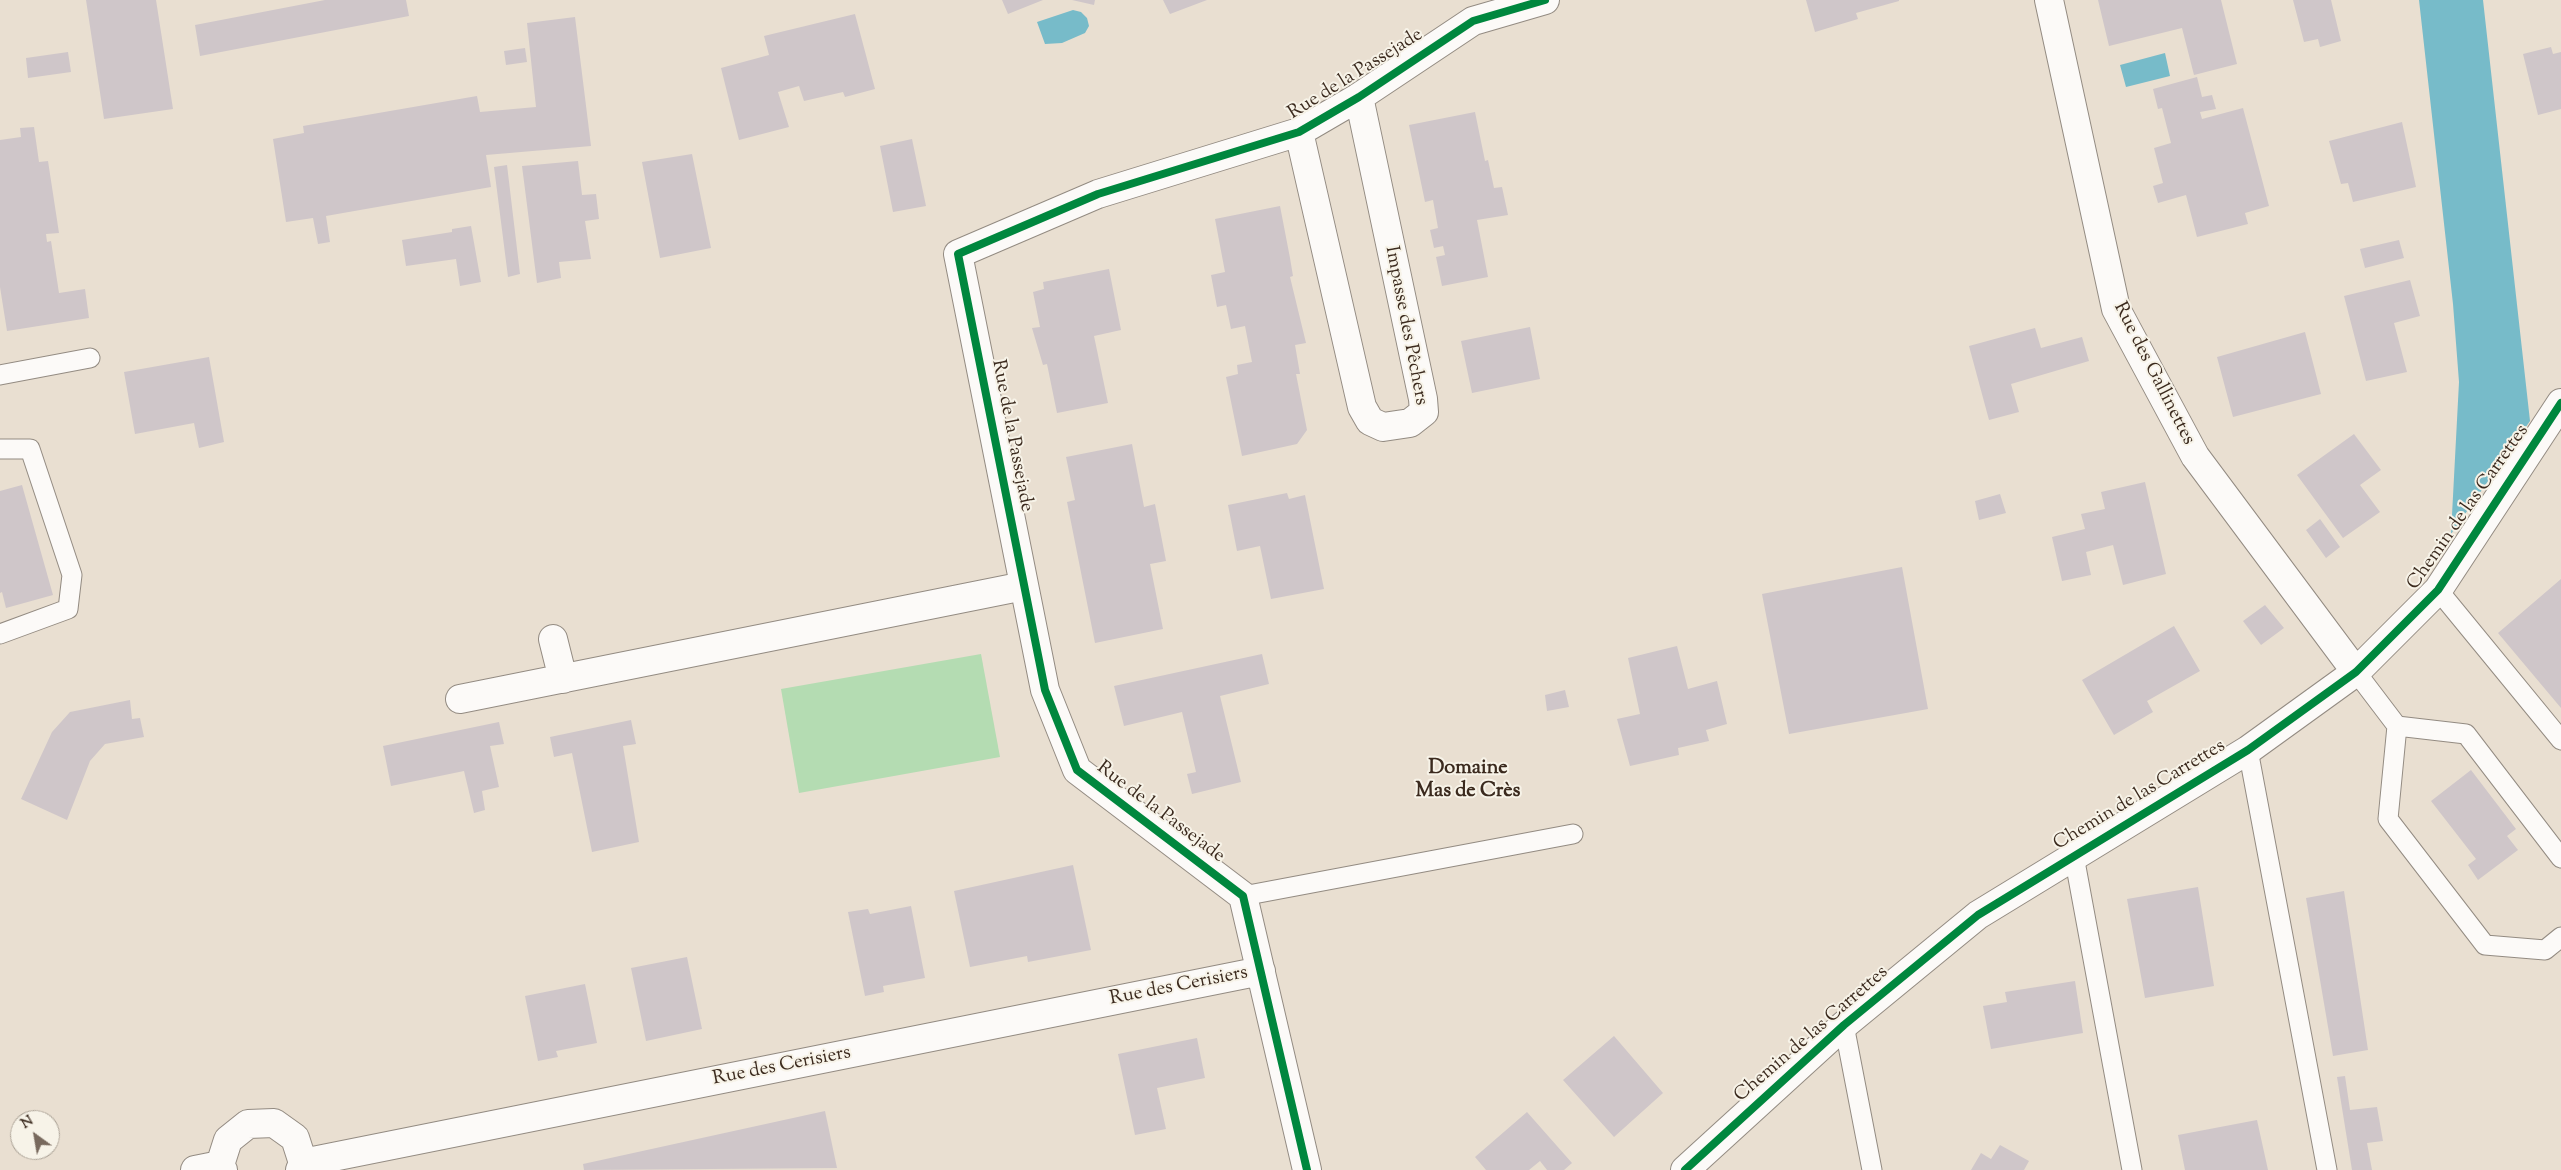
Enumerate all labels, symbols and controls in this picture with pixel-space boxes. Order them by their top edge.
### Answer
street label: Rue de la Passejade [1284,24,1428,126]
street label: Impasse des Pêchers [1378,245,1432,407]
street label: Rue des Gallinettes [2107,299,2199,449]
street label: Rue de la Passejade [985,358,1037,514]
street label: Chemin de las Carrettes [2403,421,2535,595]
street label: Chemin de las Carrettes [2050,736,2230,856]
street label: Rue de la Passejade [1091,757,1229,869]
district label: Domaine Mas de Crès [1416,758,1520,805]
street label: Rue des Cerisiers [1108,962,1250,1012]
street label: Chemin de las Carrettes [1730,962,1894,1108]
street label: Rue des Cerisiers [711,1042,853,1092]
north arrow [10,1110,60,1160]
text: N [18,1112,38,1135]

